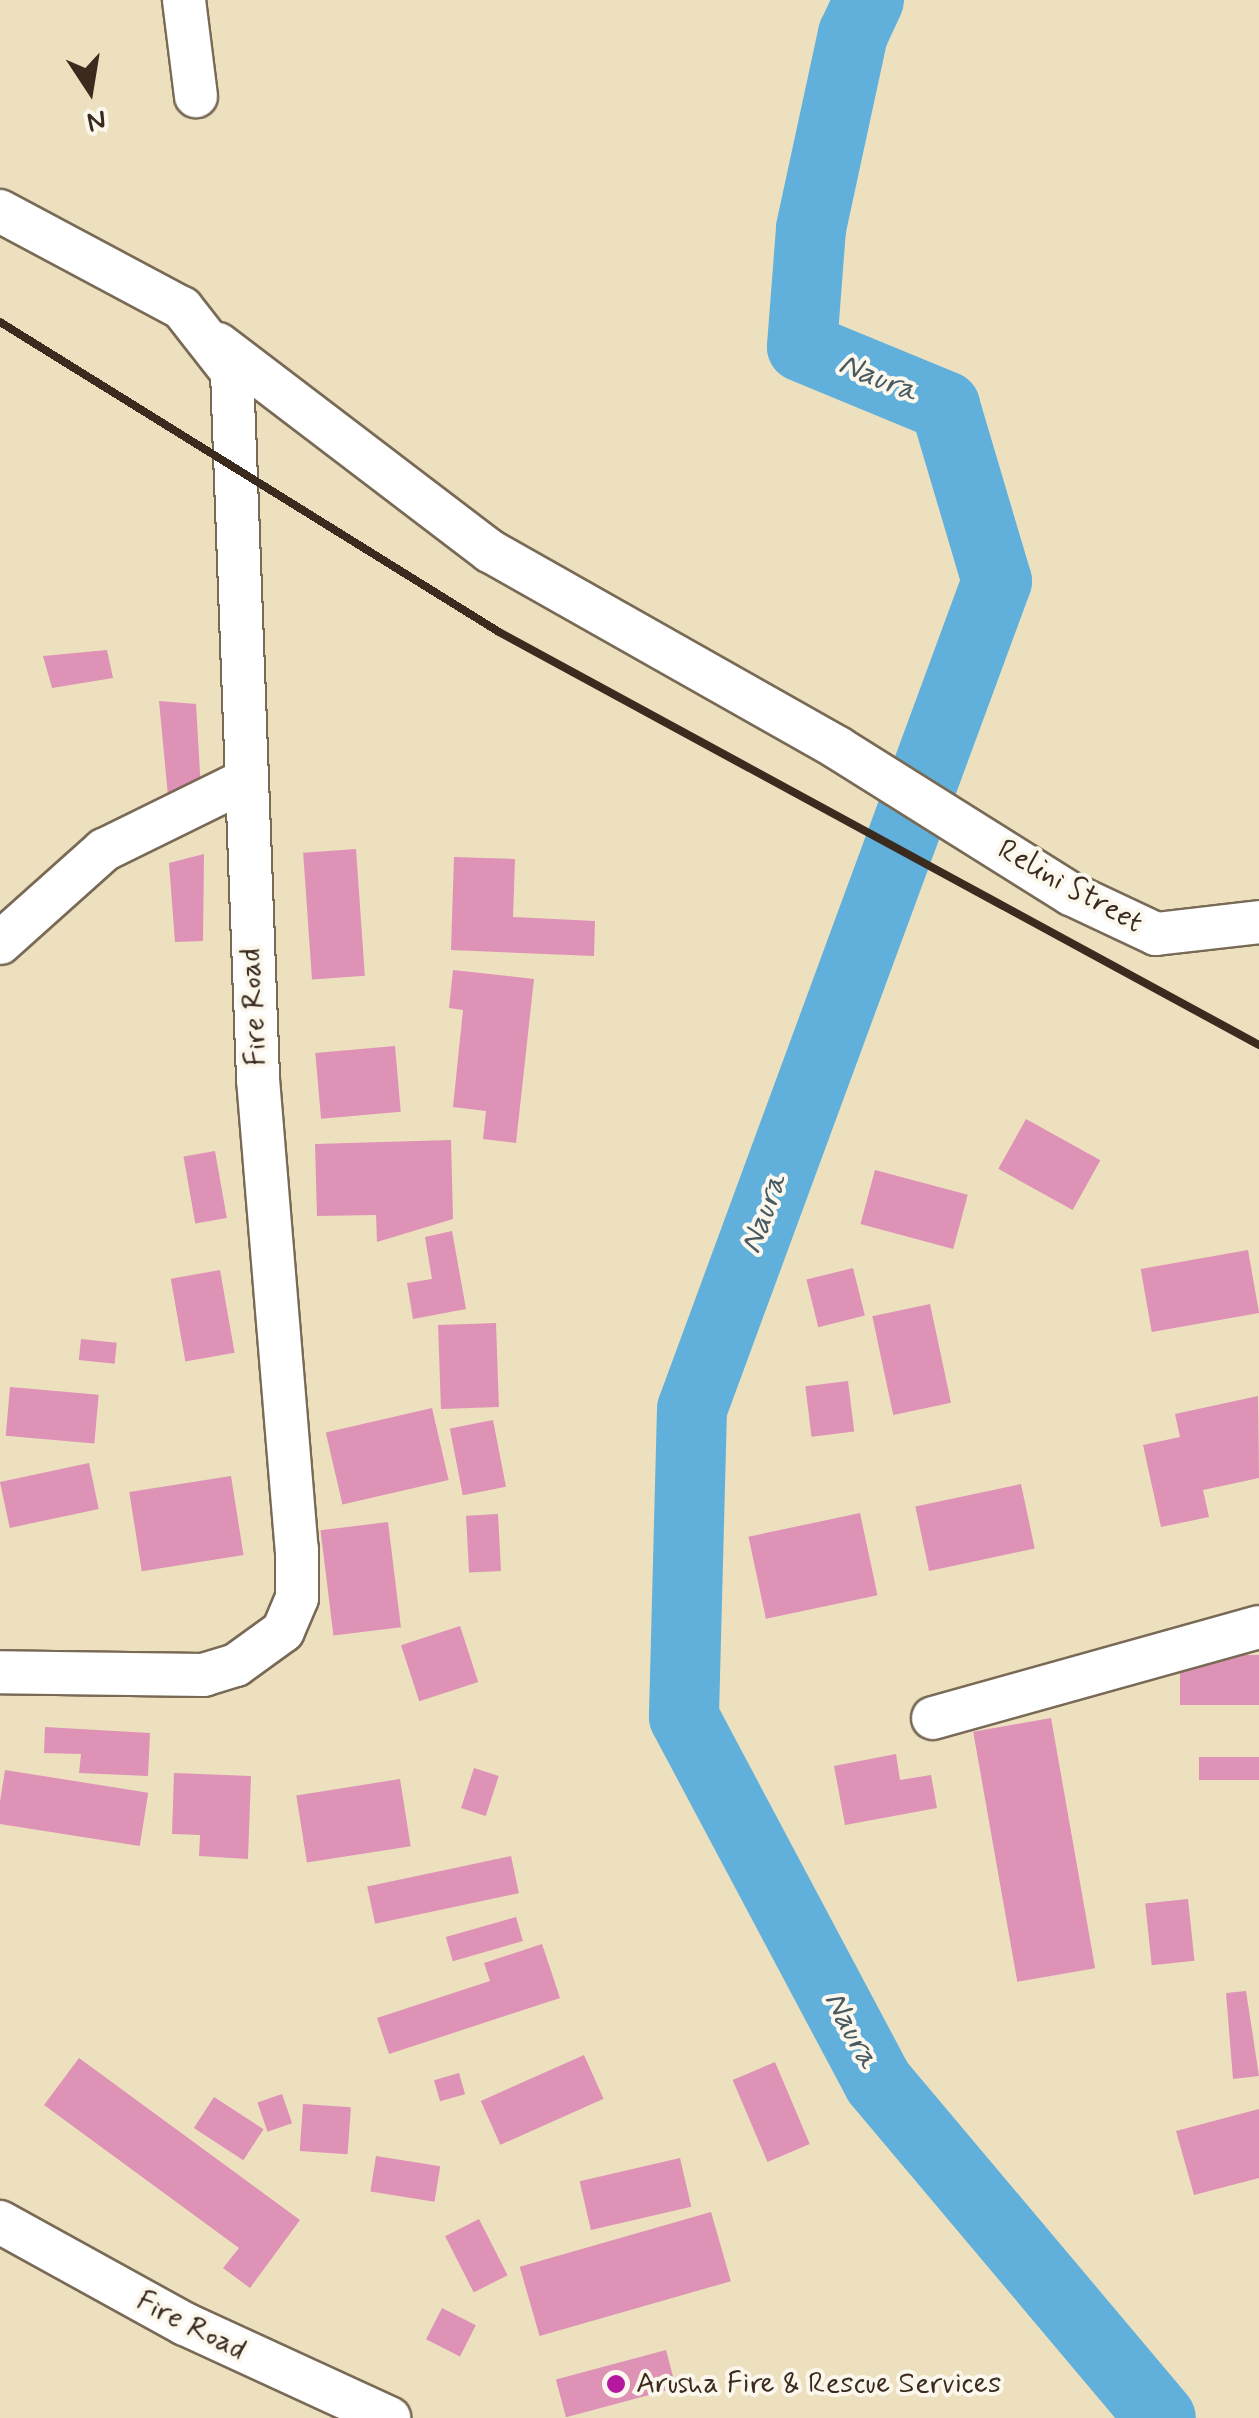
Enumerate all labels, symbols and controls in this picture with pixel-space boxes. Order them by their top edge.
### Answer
north arrow [40,40,140,140]
text: N [83,100,109,140]
water label: Naura [833,345,923,411]
street label: Relini Street [989,831,1151,943]
street label: Fire Road [233,948,275,1066]
water label: Naura [732,1169,796,1259]
water label: Naura [815,1985,887,2075]
street label: Fire Road [131,2283,251,2369]
place label: Arusha Fire & Rescue Services [636,2366,1002,2402]
marker: Arusha Fire & Rescue Services [605,2373,627,2395]

